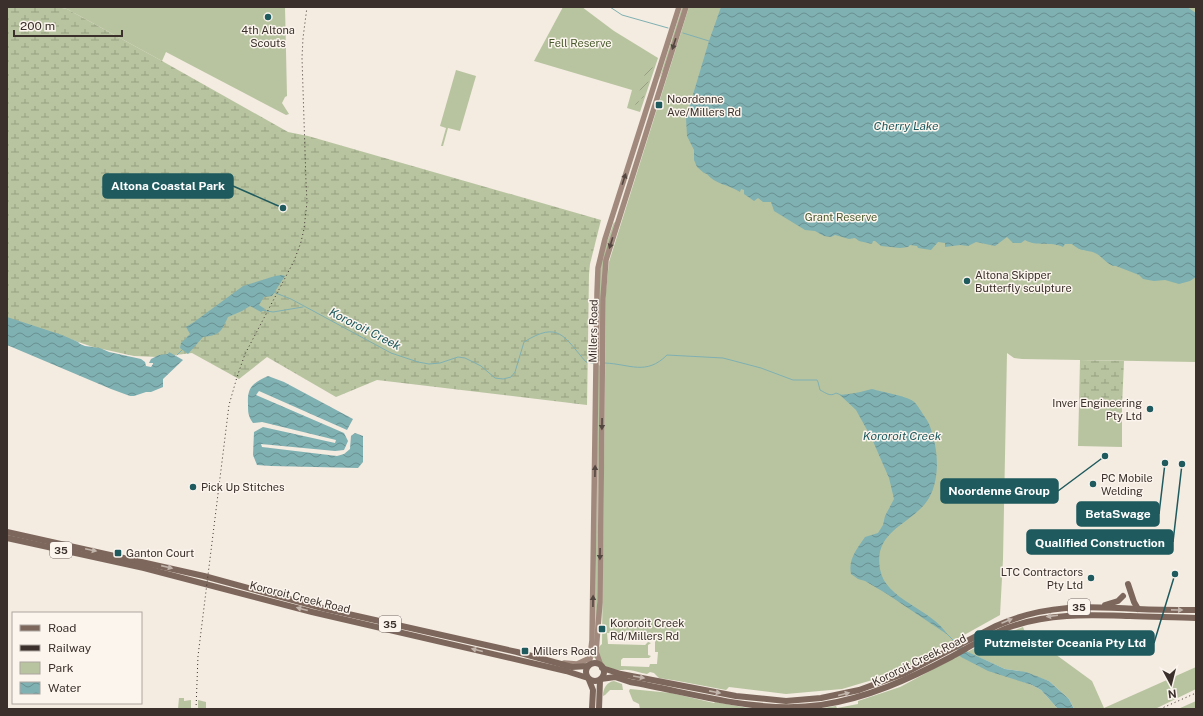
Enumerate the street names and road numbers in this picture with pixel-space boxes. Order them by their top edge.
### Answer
street label: Millers Road [586,299,600,363]
road number: 35 [50,542,72,558]
street label: Kororoit Creek Road [249,579,351,615]
road number: 35 [1068,599,1090,615]
road number: 35 [379,616,401,632]
street label: Kororoit Creek Road [870,632,968,688]

